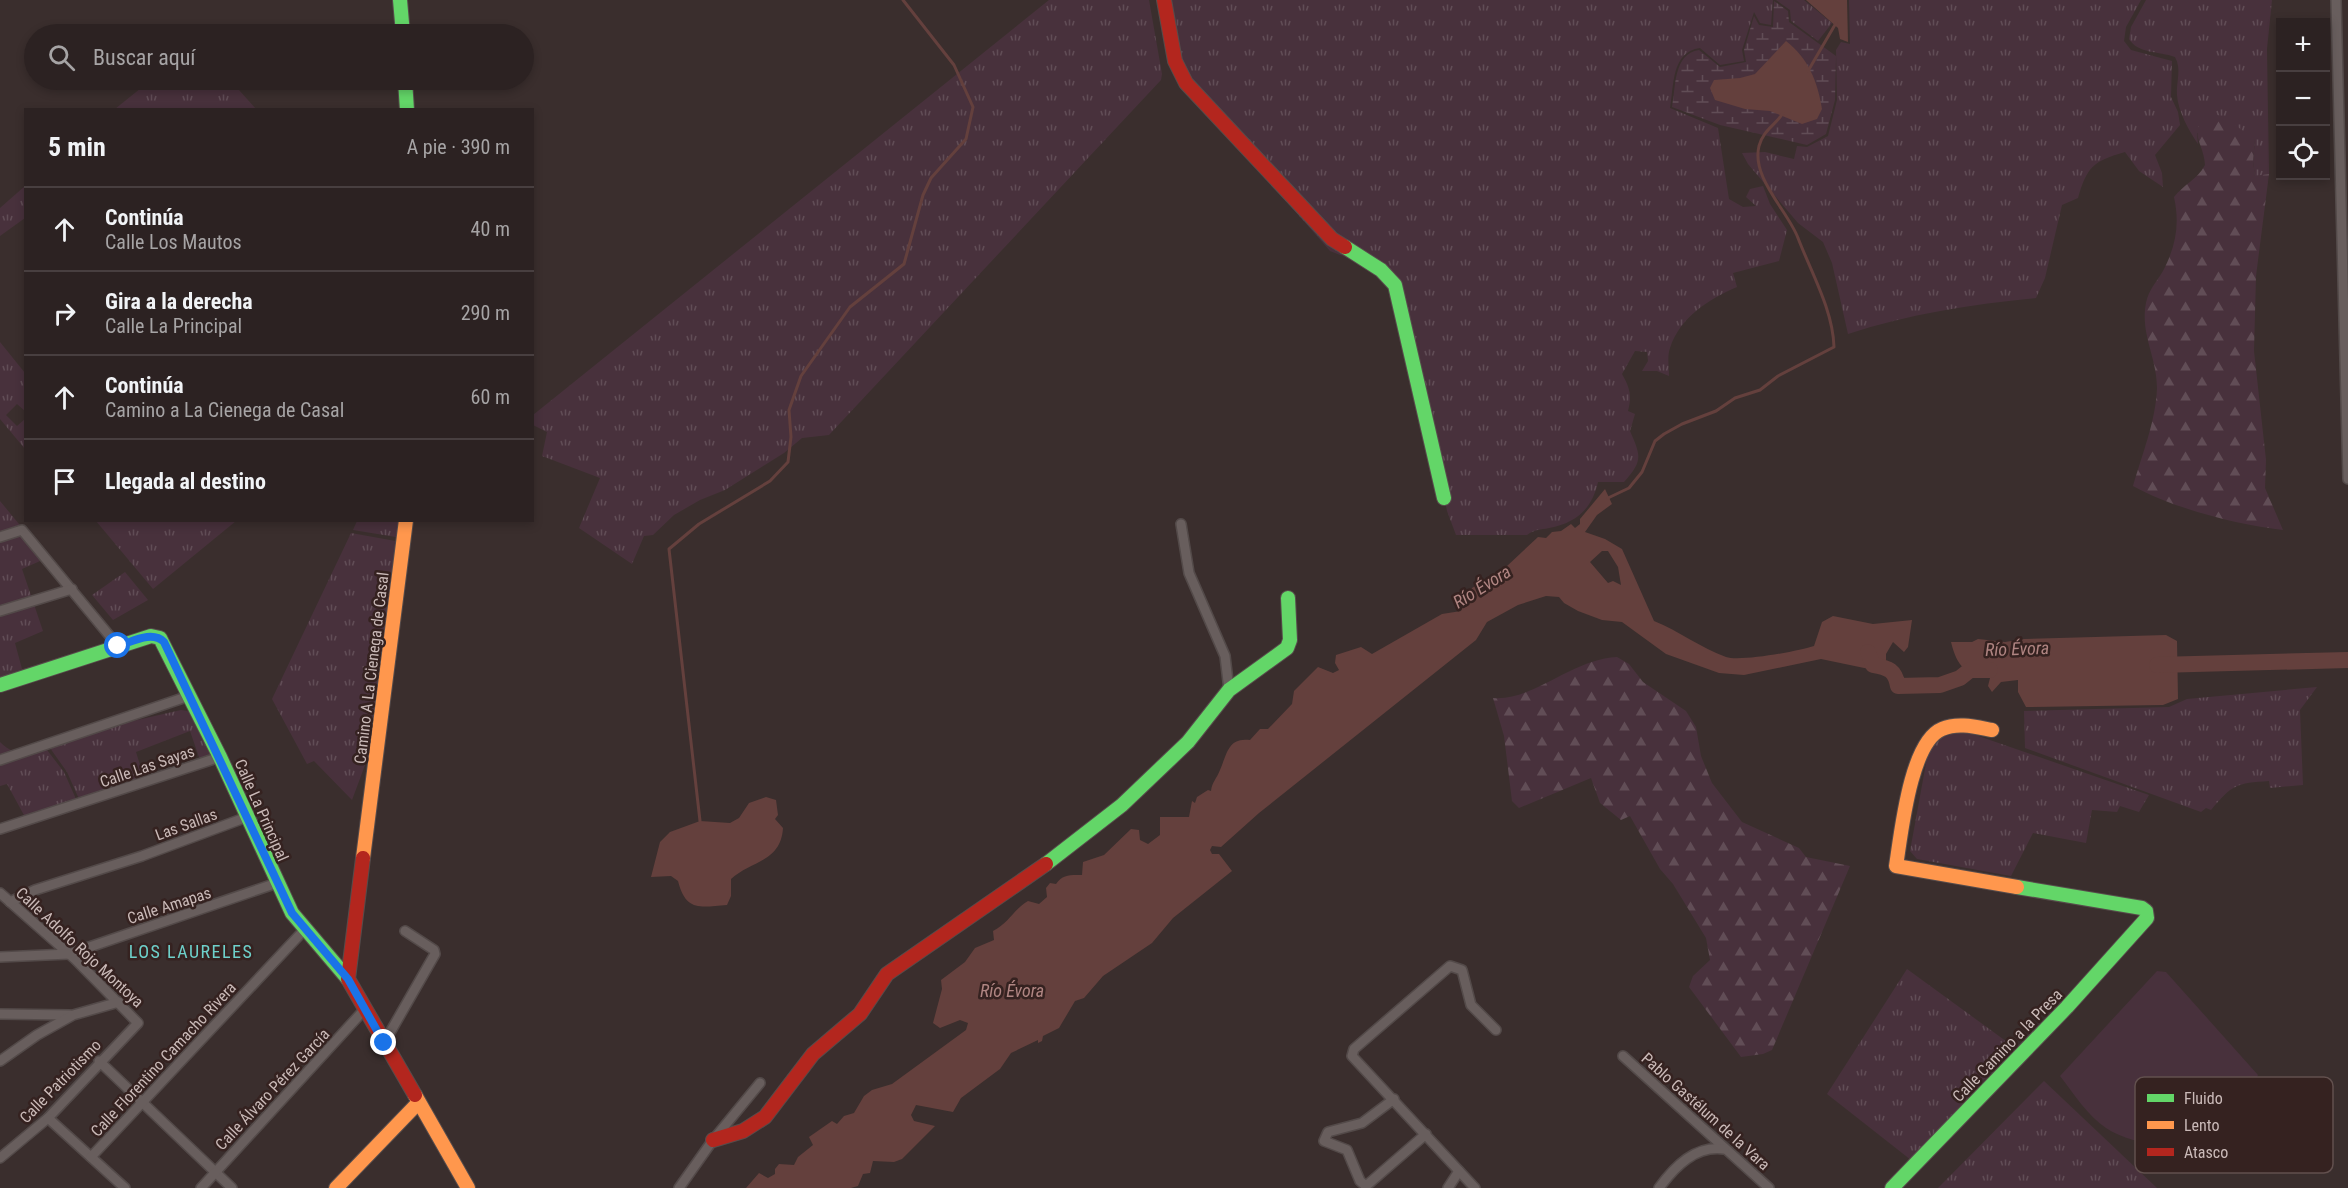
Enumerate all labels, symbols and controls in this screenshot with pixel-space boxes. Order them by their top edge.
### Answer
map controls [2276,18,2330,180]
button: + [2276,18,2330,72]
search box [24,24,534,90]
icon: search [45,41,78,74]
text: Buscar aquí [93,45,196,70]
button: − [2276,72,2330,126]
button: locate [2276,126,2330,180]
text: 5 min [48,132,106,162]
text: A pie · 390 m [407,135,510,159]
text: Continúa [105,205,184,230]
icon: ahead [48,213,81,246]
text: 40 m [471,217,510,241]
text: Calle Los Mautos [105,230,242,254]
text: Gira a la derecha [105,289,253,314]
icon: right [48,297,81,330]
text: 290 m [461,301,510,325]
text: Calle La Principal [105,314,242,338]
text: Continúa [105,373,184,398]
icon: ahead [48,381,81,414]
text: 60 m [471,385,510,409]
text: Camino a La Cienega de Casal [105,398,344,422]
icon: arrive [48,465,81,498]
text: Llegada al destino [105,469,266,494]
water label: Río Évora [1449,561,1514,612]
street label: Camino A La Cienega de Casal [350,571,393,765]
route start [104,632,130,658]
water label: Río Évora [1985,637,2049,660]
street label: Calle Las Sayas [97,741,197,792]
street label: Calle La Principal [231,756,293,864]
street label: Las Sallas [153,805,220,844]
street label: Calle Adolfo Rojo Montoya [12,883,147,1011]
street label: Calle Amapas [125,883,213,928]
district label: LOS LAURELES [129,941,253,962]
street label: Calle Florentino Camacho Rivera [87,978,240,1141]
water label: Río Évora [980,980,1044,1001]
street label: Calle Camino a la Presa [1949,985,2066,1106]
street label: Calle Álvaro Pérez García [211,1025,333,1154]
route end [370,1029,396,1055]
street label: Calle Patriotismo [16,1036,105,1127]
street label: Pablo Gastélum de la Vara [1638,1049,1774,1174]
legend [2135,1077,2333,1173]
text: Fluido [2184,1089,2223,1108]
text: Lento [2184,1116,2219,1135]
text: Atasco [2184,1143,2228,1162]

